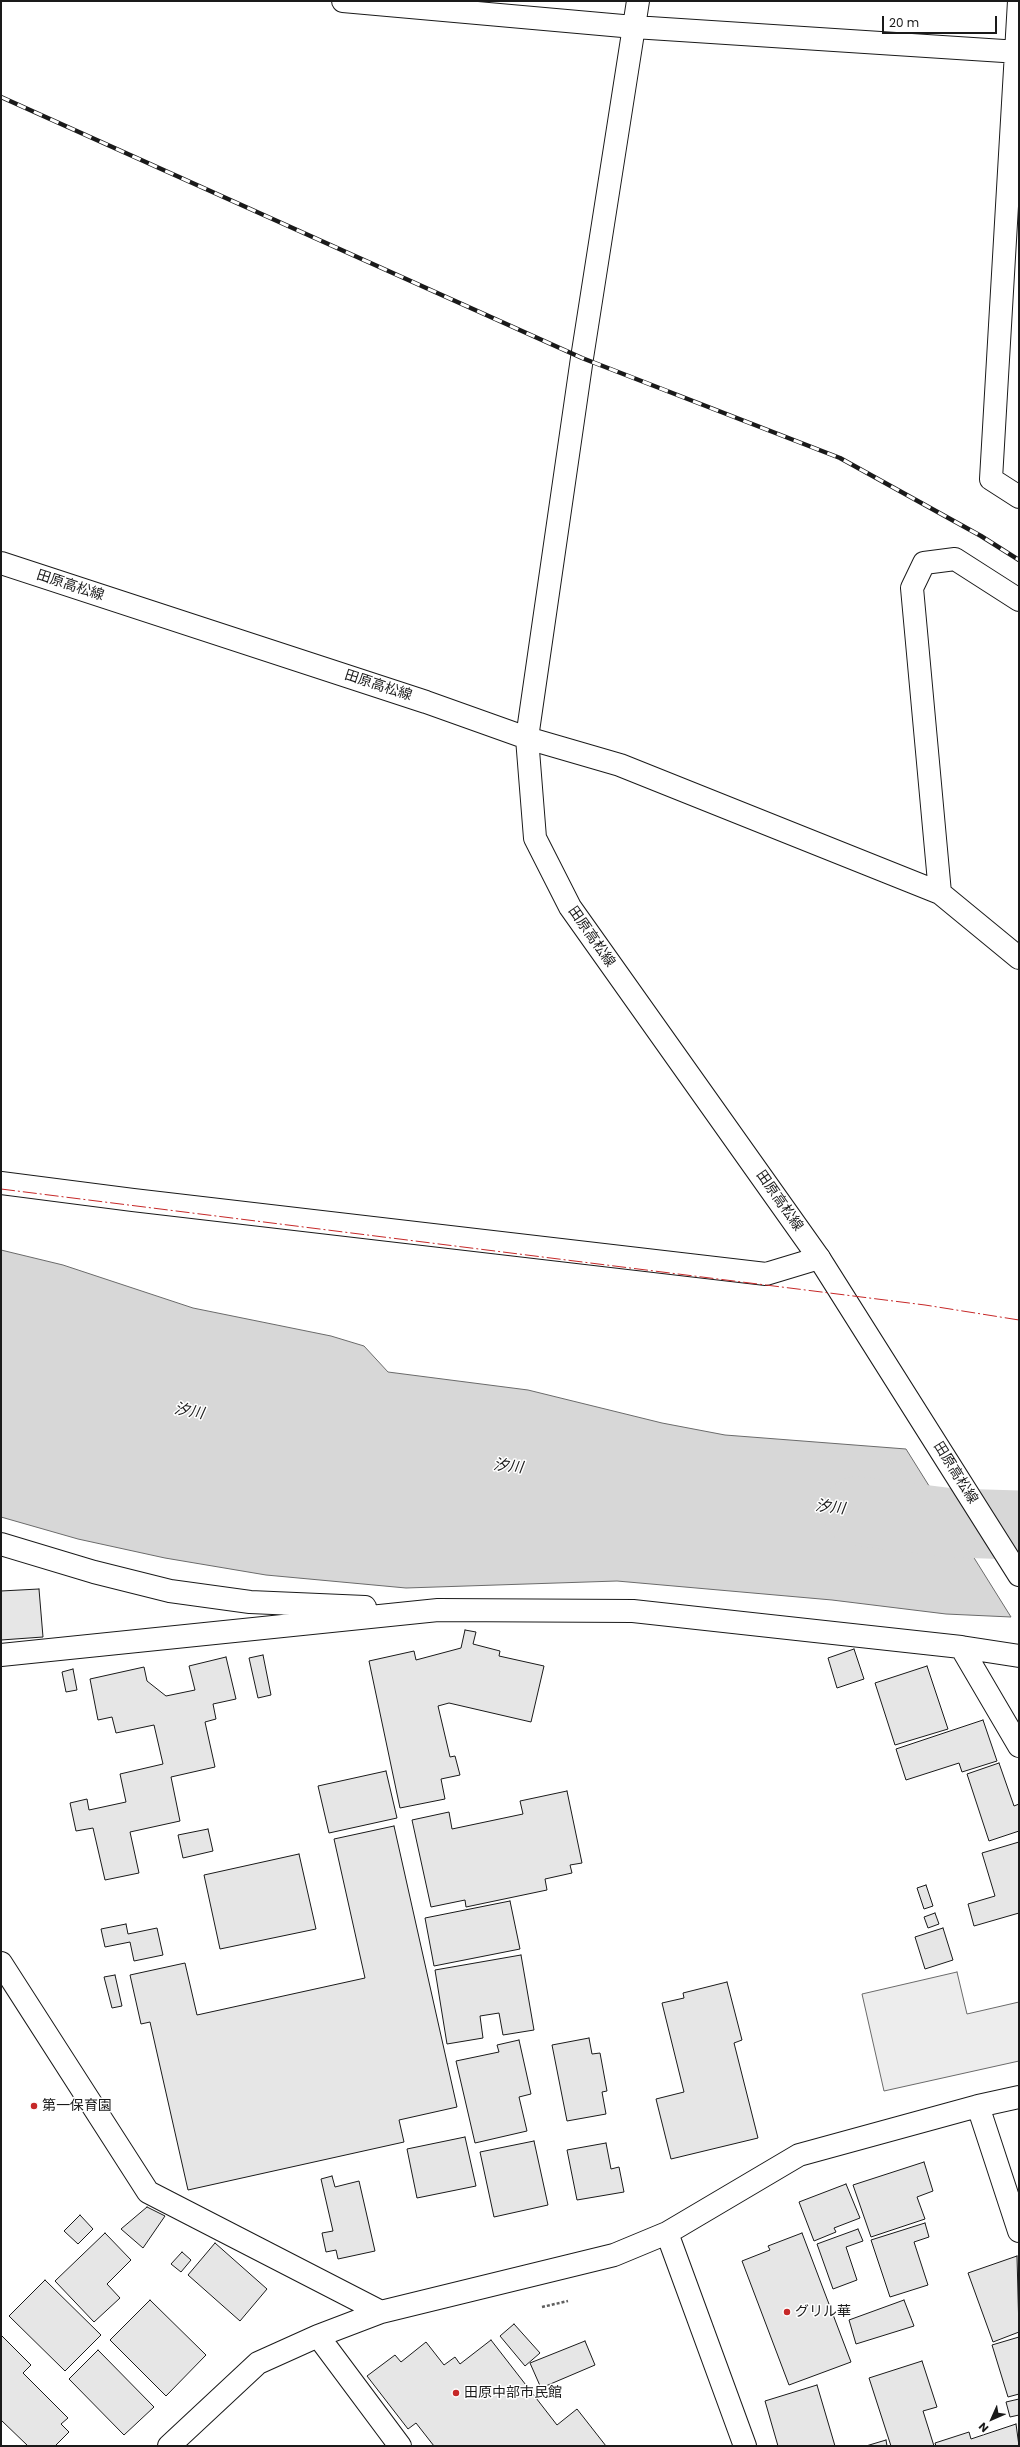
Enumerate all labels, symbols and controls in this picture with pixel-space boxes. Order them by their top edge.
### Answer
scale bar [884,8,999,34]
text: 20 m [889,14,919,31]
street label: 田原高松線 [34,567,106,605]
street label: 田原高松線 [342,667,414,705]
street label: 田原高松線 [564,904,618,970]
street label: 田原高松線 [752,1168,806,1234]
water label: 汐川 [173,1401,205,1423]
street label: 田原高松線 [929,1439,981,1507]
water label: 汐川 [492,1456,524,1478]
water label: 汐川 [814,1497,846,1519]
place label: 第一保育園 [42,2098,112,2114]
marker: 第一保育園 [29,2101,39,2111]
place label: グリル華 [795,2304,851,2320]
marker: グリル華 [782,2307,792,2317]
place label: 田原中部市民館 [464,2385,562,2401]
marker: 田原中部市民館 [451,2388,461,2398]
north arrow [972,2399,1012,2439]
text: N [975,2419,992,2436]

